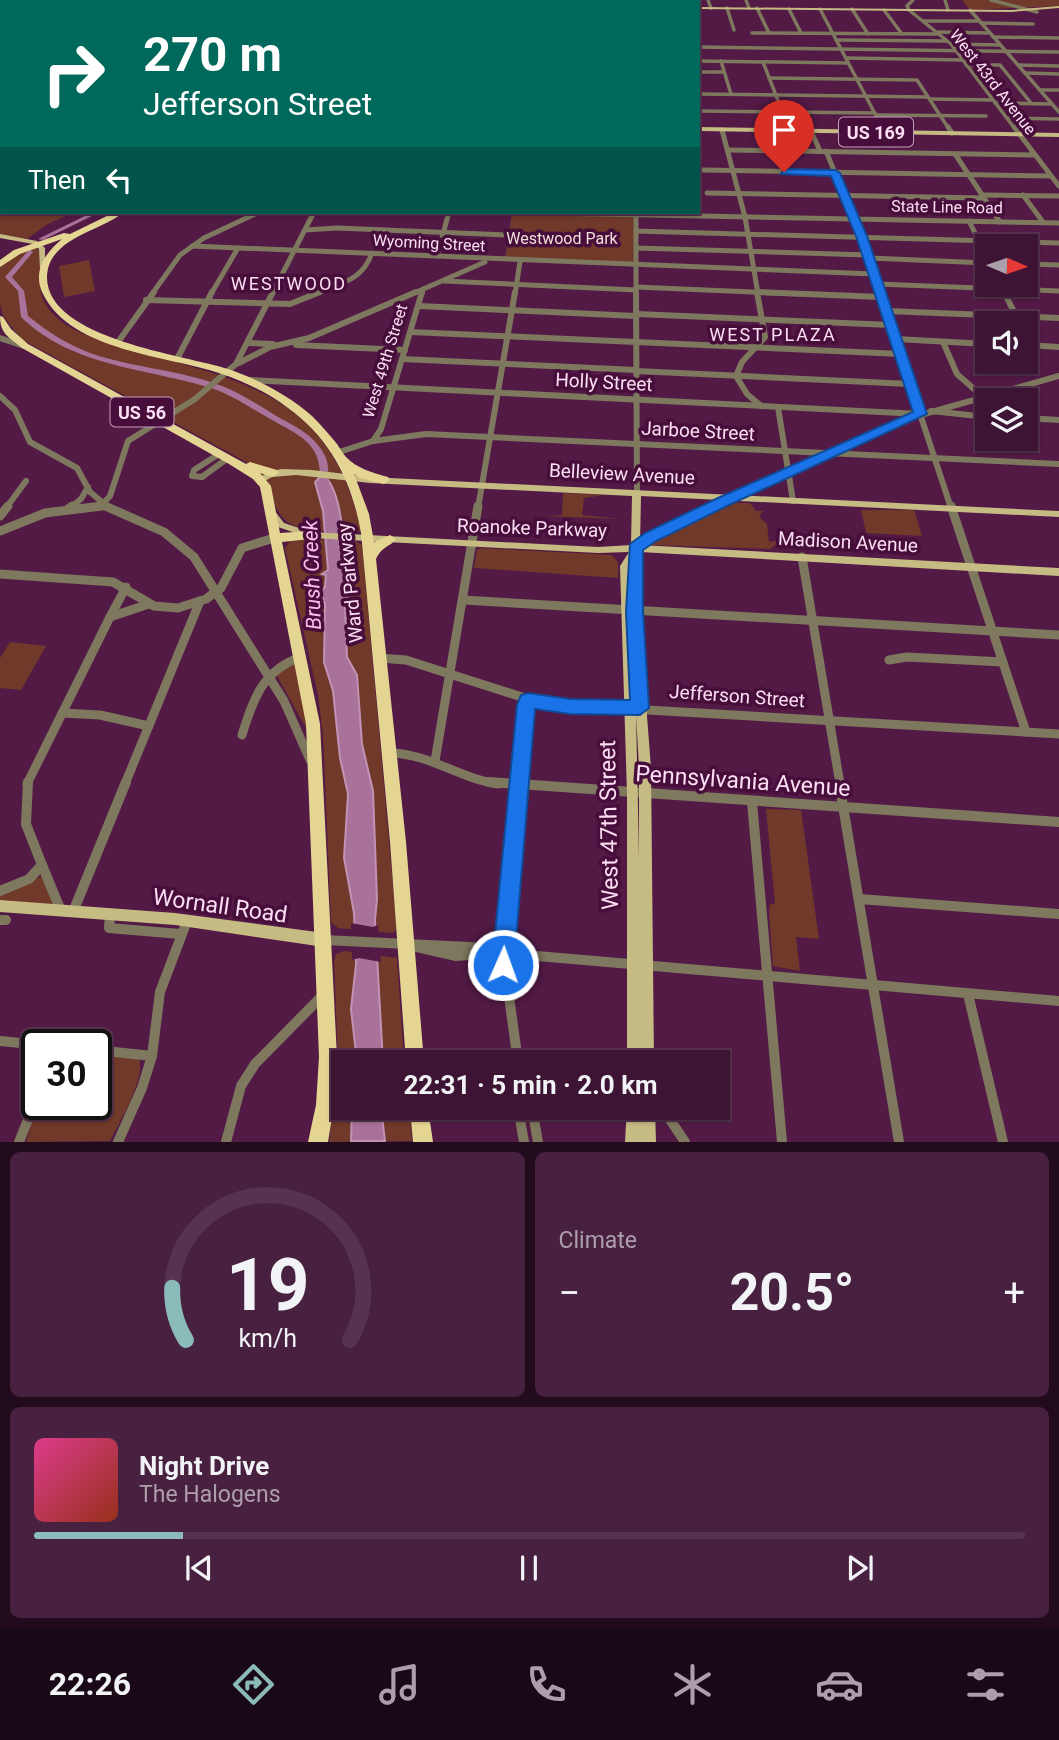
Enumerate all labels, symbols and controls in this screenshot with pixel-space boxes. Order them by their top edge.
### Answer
text: 270 m [143,26,282,83]
street label: West 43rd Avenue [946,26,1040,138]
icon: right [28,28,119,119]
text: Jefferson Street [143,85,372,123]
pin [754,100,814,172]
icon: arrive [765,111,803,149]
road number: US 169 [839,118,913,146]
icon: left [100,161,138,199]
text: Then [28,165,86,195]
street label: State Line Road [891,197,1003,217]
park label: Westwood Park [506,229,619,248]
street label: Wyoming Street [372,231,486,255]
north arrow [975,234,1038,298]
map controls [975,234,1038,451]
district label: WESTWOOD [231,273,347,294]
street label: West 49th Street [359,302,411,420]
button: sound [975,311,1038,374]
district label: WEST PLAZA [709,324,837,345]
street label: Holly Street [555,368,653,396]
button: layers [975,388,1038,451]
road number: US 56 [110,398,174,426]
street label: Jarboe Street [641,417,755,445]
street label: Belleview Avenue [548,459,696,489]
street label: Roanoke Parkway [457,514,607,542]
water label: Brush Creek [298,519,326,630]
street label: Ward Parkway [332,522,368,644]
street label: Madison Avenue [777,527,919,557]
street label: Jefferson Street [668,680,806,712]
street label: West 47th Street [594,740,624,910]
street label: Pennsylvania Avenue [635,760,851,802]
street label: Wornall Road [151,883,289,929]
position arrow [466,928,540,1002]
speed limit sign: 30 [21,1029,112,1120]
text: 22:31 · 5 min · 2.0 km [403,1070,658,1100]
text: Climate [559,1227,637,1254]
text: 19 [225,1243,309,1329]
text: 20.5° [729,1262,854,1323]
text: − [559,1271,580,1315]
text: + [1003,1271,1025,1315]
text: km/h [238,1324,297,1353]
text: Night Drive [139,1451,269,1481]
text: The Halogens [139,1481,281,1508]
icon: previous [180,1549,218,1587]
icon: pause [510,1549,548,1587]
icon: next [841,1549,879,1587]
icon: directions [229,1660,278,1709]
icon: music [375,1660,424,1709]
icon: phone [522,1660,571,1709]
icon: climate [668,1660,717,1709]
icon: car [815,1660,864,1709]
icon: filters [961,1660,1010,1709]
text: 22:26 [49,1665,131,1703]

